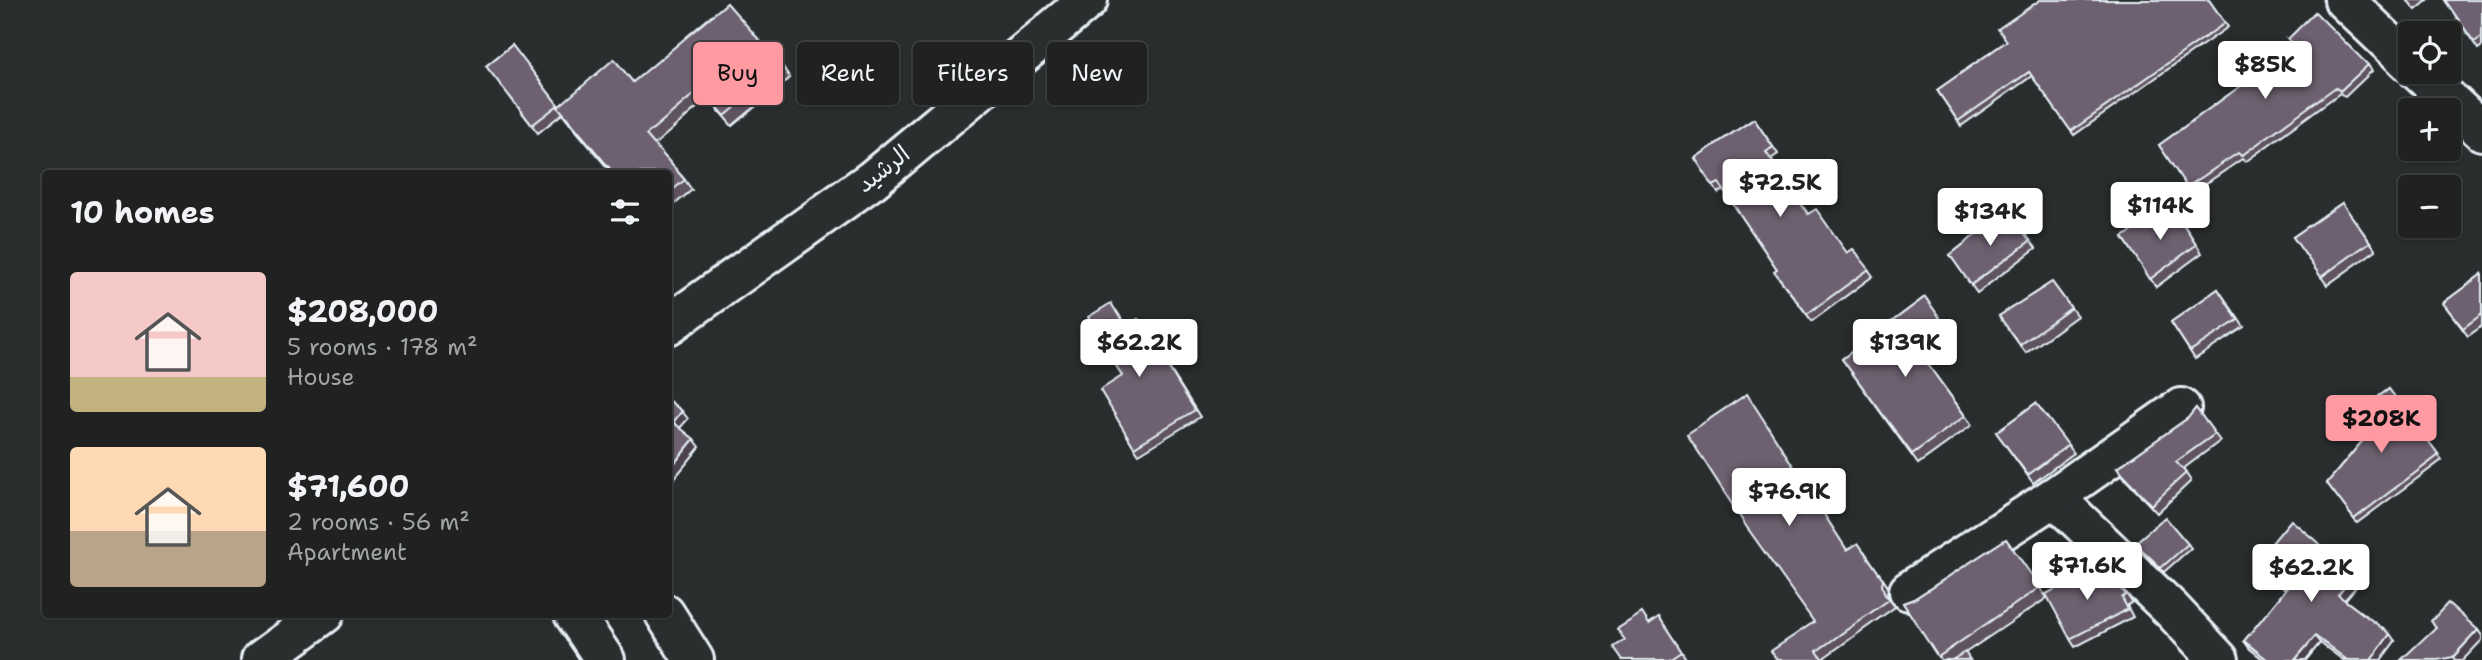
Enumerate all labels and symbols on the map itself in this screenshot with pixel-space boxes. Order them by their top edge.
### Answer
pin: $85K [2224,42,2306,101]
street label: الرشيد [849,138,917,200]
pin: $72.5K [1723,160,1837,219]
pin: $114K [2111,182,2209,242]
pin: $134K [1941,188,2039,248]
pin: $62.2K [1082,320,1196,379]
pin: $139K [1856,320,1954,379]
pin: $208K [2332,396,2430,455]
pin: $76.9K [1732,468,1846,528]
pin: $71.6K [2030,542,2144,602]
pin: $62.2K [2254,544,2368,604]

